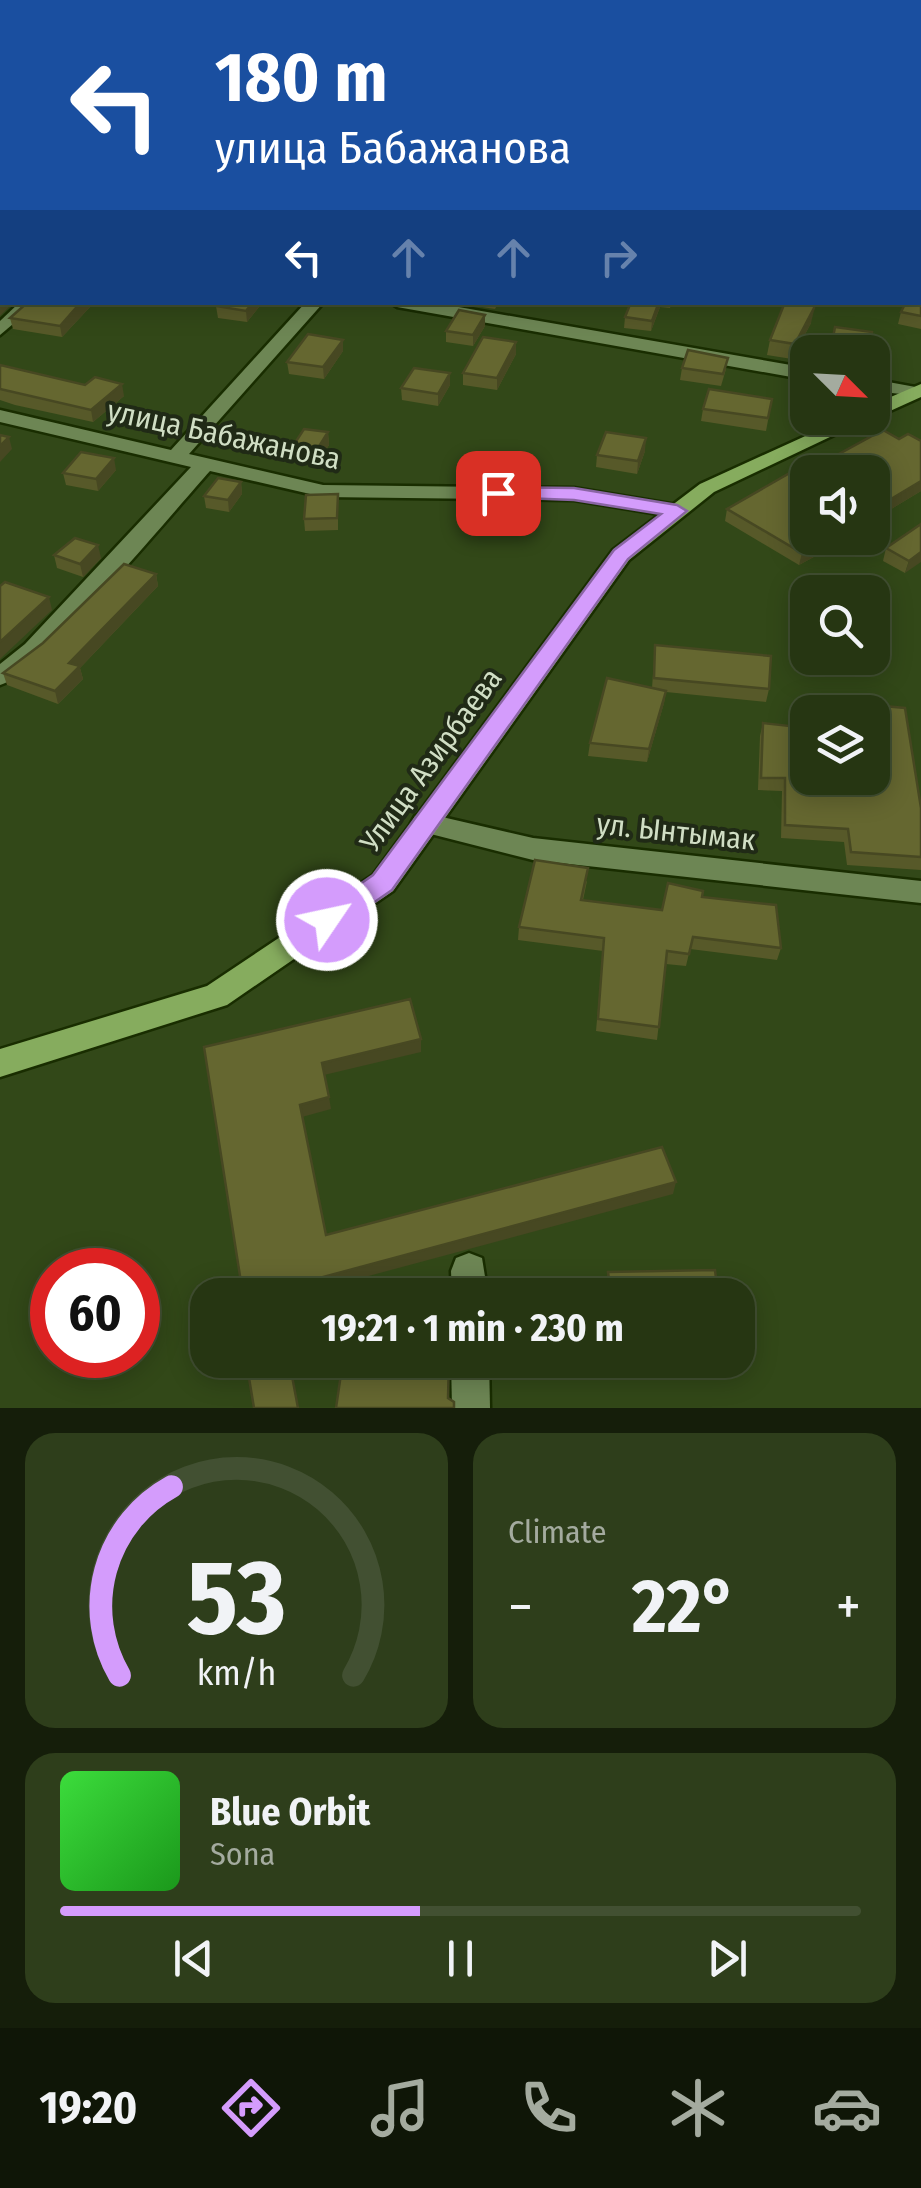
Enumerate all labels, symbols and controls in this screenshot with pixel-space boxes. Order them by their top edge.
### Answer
text: 180 m [215,36,388,120]
icon: left [50,40,180,170]
text: улица Бабажанова [215,121,571,175]
icon: left [276,230,331,285]
icon: ahead [381,230,436,285]
icon: ahead [486,230,541,285]
icon: right [591,230,646,285]
north arrow [790,335,890,435]
map controls [790,335,890,795]
street label: улица Бабажанова [104,393,344,477]
pin [456,451,541,536]
button: sound [790,455,890,555]
icon: arrive [471,466,526,521]
button: search [790,575,890,675]
street label: Улица Азирбаева [352,661,510,859]
button: layers [790,695,890,795]
street label: ул. Ынтымак [595,806,757,858]
position arrow [275,868,379,972]
speed limit sign: 60 [30,1248,160,1378]
text: 19:21 · 1 min · 230 m [321,1305,624,1351]
text: Climate [508,1513,607,1551]
text: 53 [187,1536,286,1661]
text: 22° [632,1562,737,1652]
text: − [508,1574,533,1640]
text: + [836,1574,861,1640]
text: km/h [197,1652,276,1694]
text: Blue Orbit [210,1789,370,1835]
text: Sona [210,1835,275,1873]
icon: previous [166,1931,221,1986]
icon: pause [433,1931,488,1986]
icon: next [700,1931,755,1986]
icon: directions [216,2073,286,2143]
icon: music [365,2073,435,2143]
icon: phone [514,2073,584,2143]
icon: climate [663,2073,733,2143]
icon: car [812,2073,882,2143]
text: 19:20 [39,2081,137,2135]

